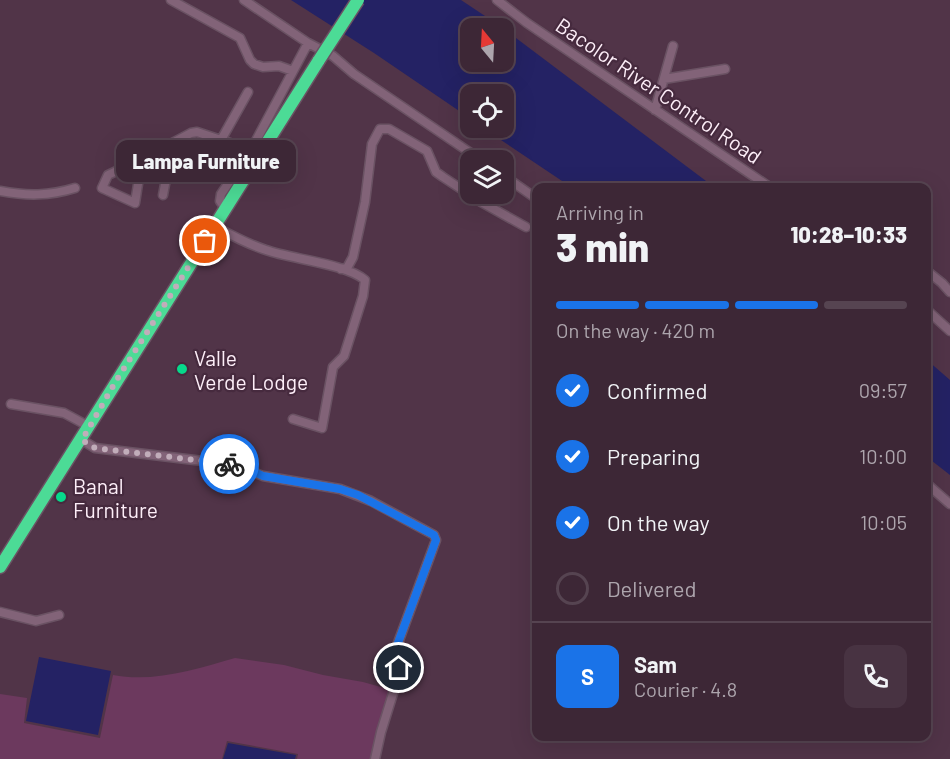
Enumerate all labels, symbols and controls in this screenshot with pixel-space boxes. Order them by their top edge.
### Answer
street label: Bacolor River Control Road [551,12,767,168]
north arrow [460,18,514,72]
map controls [460,18,514,204]
button: locate [460,84,514,138]
callout: Lampa Furniture [115,139,295,181]
text: Lampa Furniture [132,149,280,173]
button: layers [460,150,514,204]
text: Arriving in [556,200,644,224]
pin [179,215,230,266]
text: 10:28–10:33 [790,221,907,247]
text: 3 min [556,223,649,270]
icon: bag [188,224,221,257]
text: On the way · 420 m [556,318,715,342]
place label: Valle Verde Lodge [194,345,308,394]
marker: Valle Verde Lodge [175,362,189,376]
icon: check [556,374,589,407]
text: Confirmed [607,377,707,403]
text: 09:57 [859,378,907,402]
courier [199,434,259,494]
icon: check [556,440,589,473]
text: Preparing [607,443,700,469]
text: 10:00 [859,444,907,468]
icon: bike [213,448,246,481]
place label: Banal Furniture [73,473,158,522]
marker: Banal Furniture [54,490,68,504]
icon: check [556,506,589,539]
text: On the way [607,509,710,535]
text: 10:05 [860,510,907,534]
text: Delivered [607,575,696,601]
pin [373,642,424,693]
button: phone [844,645,907,708]
icon: home [382,651,415,684]
text: Sam [634,651,677,677]
text: S [581,663,594,689]
text: Courier · 4.8 [634,677,737,701]

